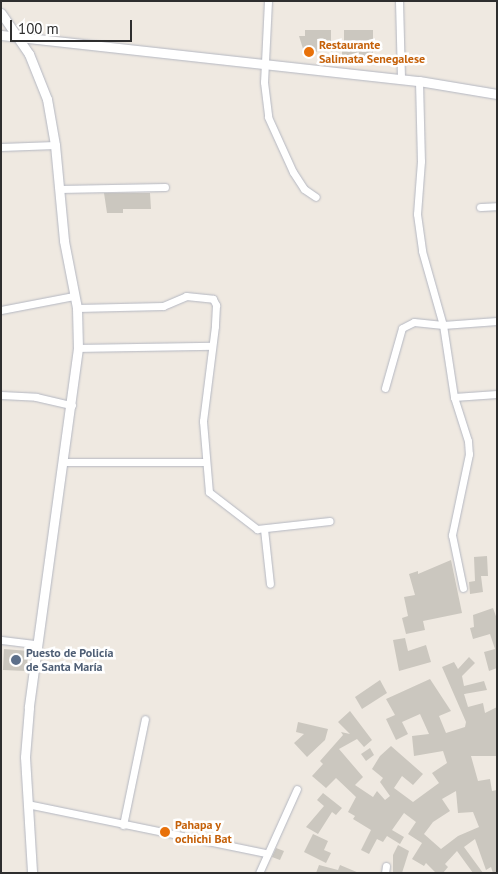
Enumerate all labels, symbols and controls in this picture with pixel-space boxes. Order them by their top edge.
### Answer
scale bar [12,10,135,42]
text: 100 m [18,19,59,38]
place label: Restaurante Salimata Senegalese [319,38,425,66]
marker: Restaurante Salimata Senegalese [303,46,315,58]
place label: Puesto de Policía de Santa María [26,646,113,674]
marker: Puesto de Policía de Santa María [10,654,22,666]
place label: Pahapa y ochichi Bat [175,818,232,846]
marker: Pahapa y ochichi Bat [159,826,171,838]

